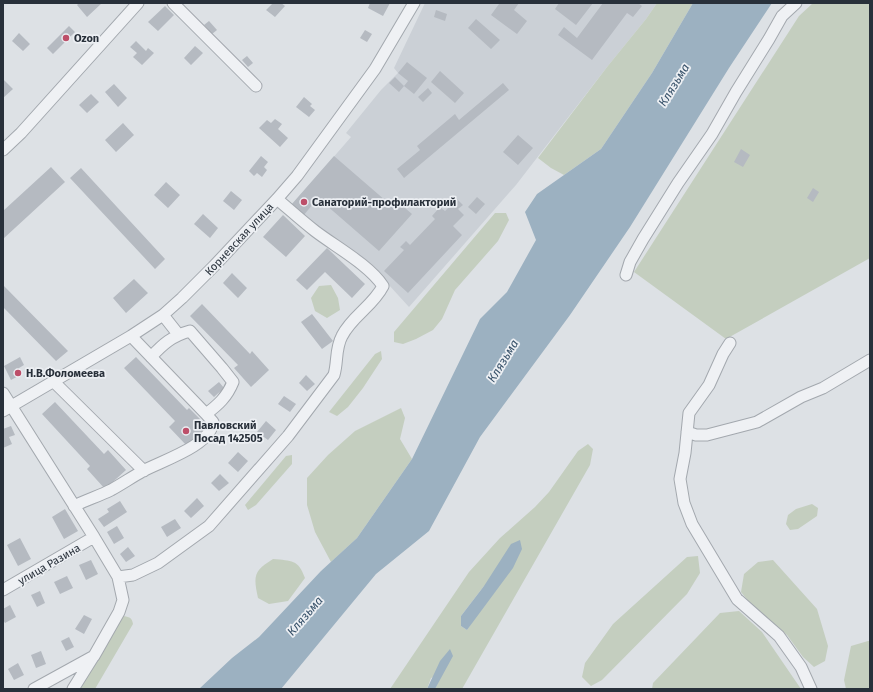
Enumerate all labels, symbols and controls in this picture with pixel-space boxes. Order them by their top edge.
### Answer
place label: Ozon [74,32,99,45]
marker: Ozon [61,33,71,43]
water label: Клязьма [656,61,693,109]
place label: Санаторий-профилакторий [312,196,456,209]
marker: Санаторий-профилакторий [299,197,309,207]
street label: Корневская улица [202,200,276,278]
water label: Клязьма [485,337,522,385]
place label: Н.В.Фоломеева [26,367,105,380]
marker: Н.В.Фоломеева [13,368,23,378]
place label: Павловский Посад 142505 [194,419,263,445]
marker: Павловский Посад 142505 [181,426,191,436]
street label: улица Разина [16,541,83,588]
water label: Клязьма [284,593,326,638]

